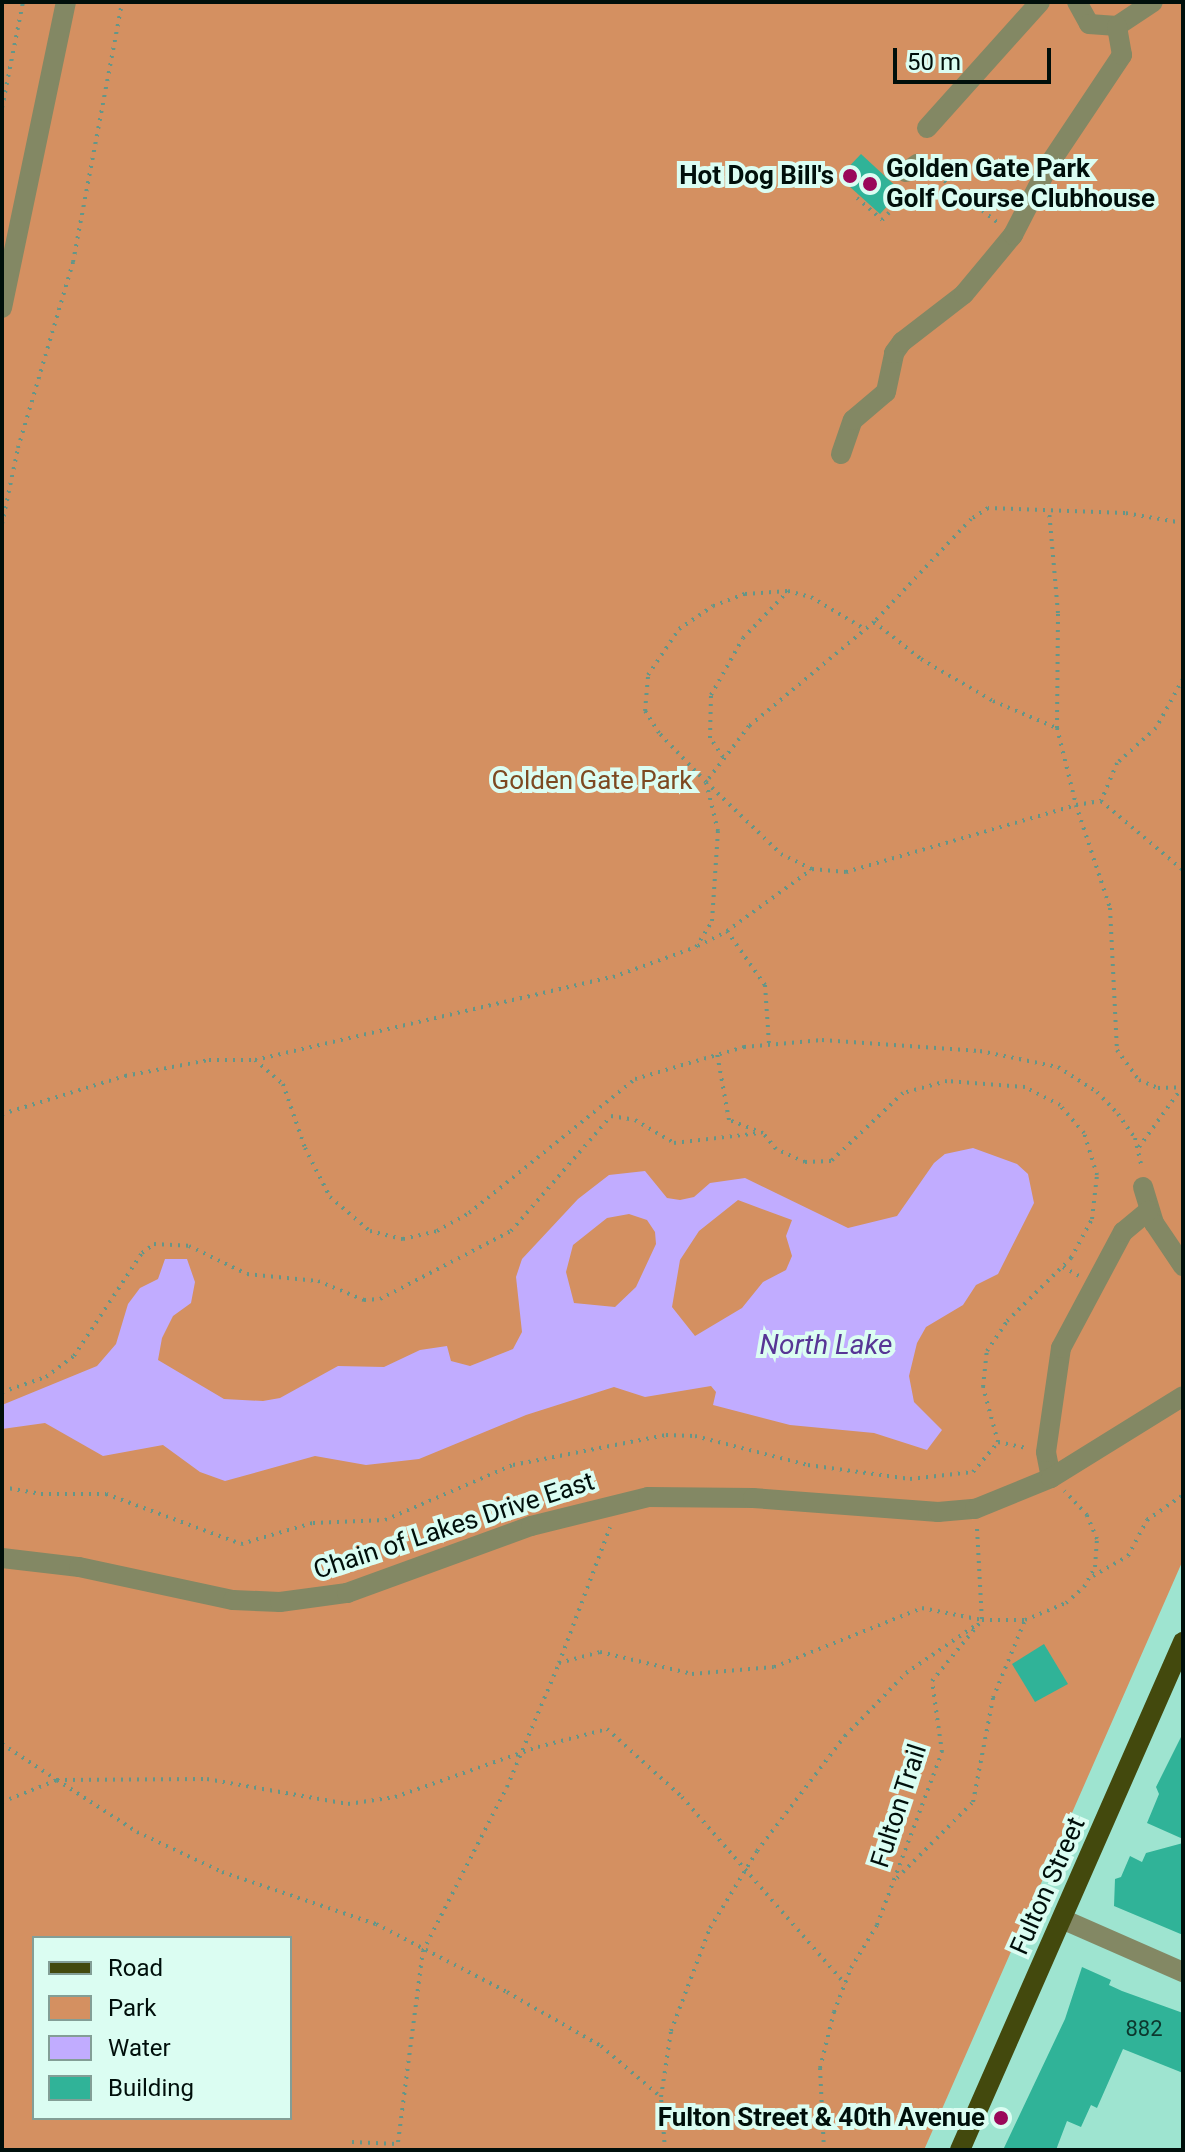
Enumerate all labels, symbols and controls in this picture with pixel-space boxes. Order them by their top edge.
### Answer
scale bar [897,32,1055,82]
text: 50 m [907,48,961,76]
place label: Golden Gate Park Golf Course Clubhouse [886,153,1155,214]
place label: Hot Dog Bill's [679,160,834,192]
marker: Hot Dog Bill's [841,167,859,185]
marker: Golden Gate Park Golf Course Clubhouse [861,175,879,193]
park label: Golden Gate Park [491,765,693,797]
water label: North Lake [760,1328,892,1362]
street label: Chain of Lakes Drive East [310,1466,598,1586]
street label: Fulton Trail [864,1740,934,1872]
street label: Fulton Street [1004,1812,1092,1960]
legend [32,1936,292,2120]
text: Road [108,1954,163,1982]
text: Park [108,1994,156,2022]
house number: 882 [1125,2016,1163,2042]
text: Water [108,2034,171,2062]
text: Building [108,2074,194,2102]
place label: Fulton Street & 40th Avenue [658,2102,985,2134]
marker: Fulton Street & 40th Avenue [992,2109,1010,2127]

